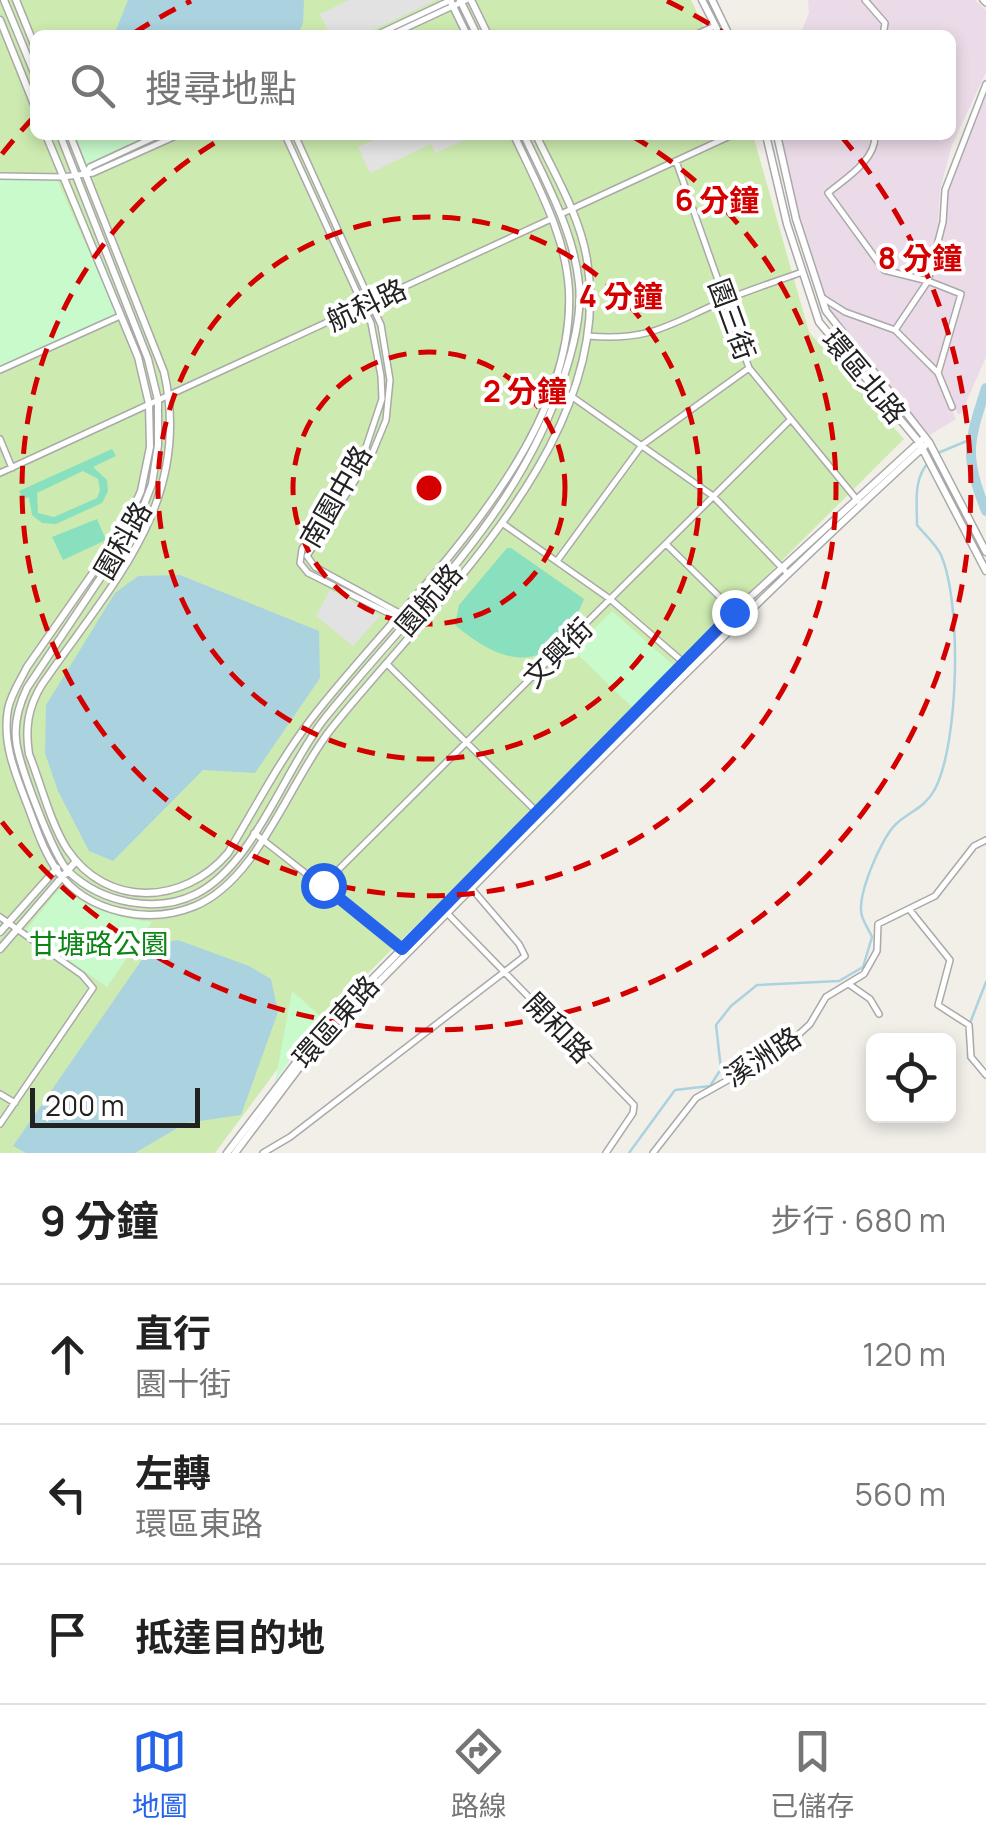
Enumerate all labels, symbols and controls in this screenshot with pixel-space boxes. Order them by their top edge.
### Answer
search box [30,30,956,140]
icon: search [65,58,120,113]
text: 搜尋地點 [145,61,297,113]
text: 6 分鐘 [675,179,759,220]
text: 8 分鐘 [878,237,962,278]
street label: 航科路 [320,269,412,339]
street label: 園三街 [701,273,765,365]
text: 4 分鐘 [579,275,663,316]
street label: 環區北路 [814,321,916,431]
text: 2 分鐘 [483,370,567,411]
street label: 南園中路 [291,438,379,554]
centre of rings [411,470,447,506]
street label: 園科路 [85,494,159,586]
street label: 園航路 [386,555,470,643]
route end [712,590,758,636]
street label: 文興街 [514,609,600,695]
route start [301,863,347,909]
park label: 甘塘路公園 [29,924,169,962]
street label: 環區東路 [283,967,387,1075]
street label: 開和路 [516,984,602,1070]
street label: 溪洲路 [716,1017,808,1095]
map controls [866,1033,956,1123]
button: locate [866,1033,956,1123]
scale bar [30,1083,200,1128]
text: 200 m [45,1086,124,1124]
text: 9 分鐘 [40,1191,159,1249]
text: 步行 · 680 m [770,1198,946,1242]
text: 直行 [135,1306,211,1358]
icon: ahead [40,1327,95,1382]
text: 120 m [862,1332,946,1376]
text: 園十街 [135,1361,231,1405]
text: 左轉 [135,1446,211,1498]
icon: left [40,1467,95,1522]
text: 560 m [855,1472,946,1516]
text: 環區東路 [135,1501,263,1545]
icon: arrive [40,1607,95,1662]
text: 抵達目的地 [135,1610,325,1662]
tab: 地圖 [132,1724,188,1824]
tab: 路線 [451,1724,507,1824]
tab: 已儲存 [770,1724,854,1824]

